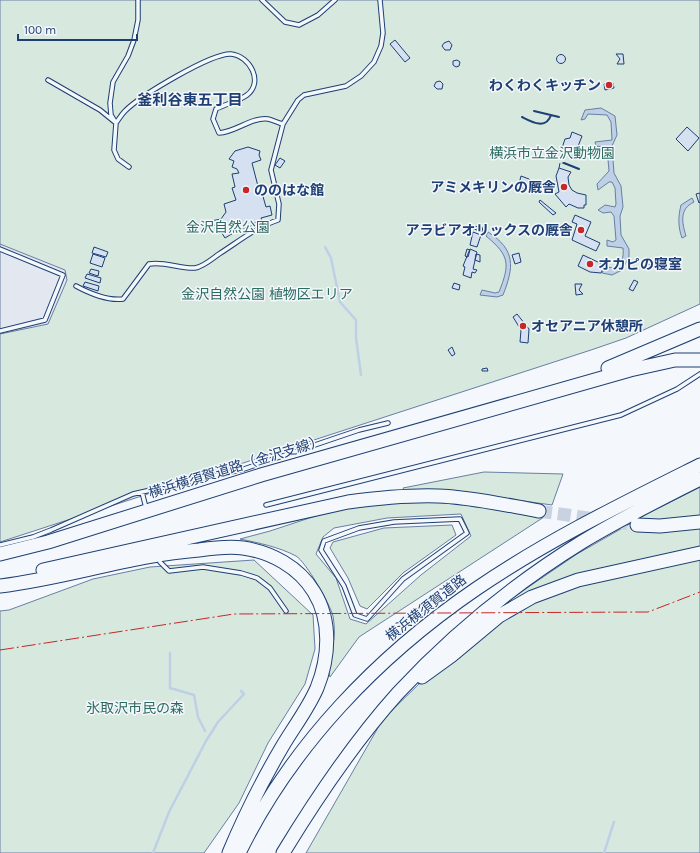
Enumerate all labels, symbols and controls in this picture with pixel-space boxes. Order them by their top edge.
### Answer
scale bar [18,16,137,42]
text: 100 m [24,23,56,37]
place label: わくわくキッチン [489,77,601,94]
marker: わくわくキッチン [604,80,614,90]
district label: 釜利谷東五丁目 [137,91,243,109]
park label: 横浜市立金沢動物園 [489,145,615,162]
place label: アミメキリンの厩舎 [430,179,556,196]
place label: ののはな館 [254,182,324,199]
marker: アミメキリンの厩舎 [559,182,569,192]
marker: ののはな館 [241,185,251,195]
park label: 金沢自然公園 [186,219,270,236]
place label: アラビアオリックスの厩舎 [405,222,573,239]
marker: アラビアオリックスの厩舎 [576,225,586,235]
place label: オカピの寝室 [598,256,682,273]
marker: オカピの寝室 [585,259,595,269]
park label: 金沢自然公園 植物区エリア [181,286,353,303]
place label: オセアニア休憩所 [531,318,643,335]
marker: オセアニア休憩所 [518,321,528,331]
street label: 横浜横須賀道路（金沢支線） [146,432,326,502]
street label: 横浜横須賀道路 [382,571,470,645]
park label: 氷取沢市民の森 [86,700,184,717]

